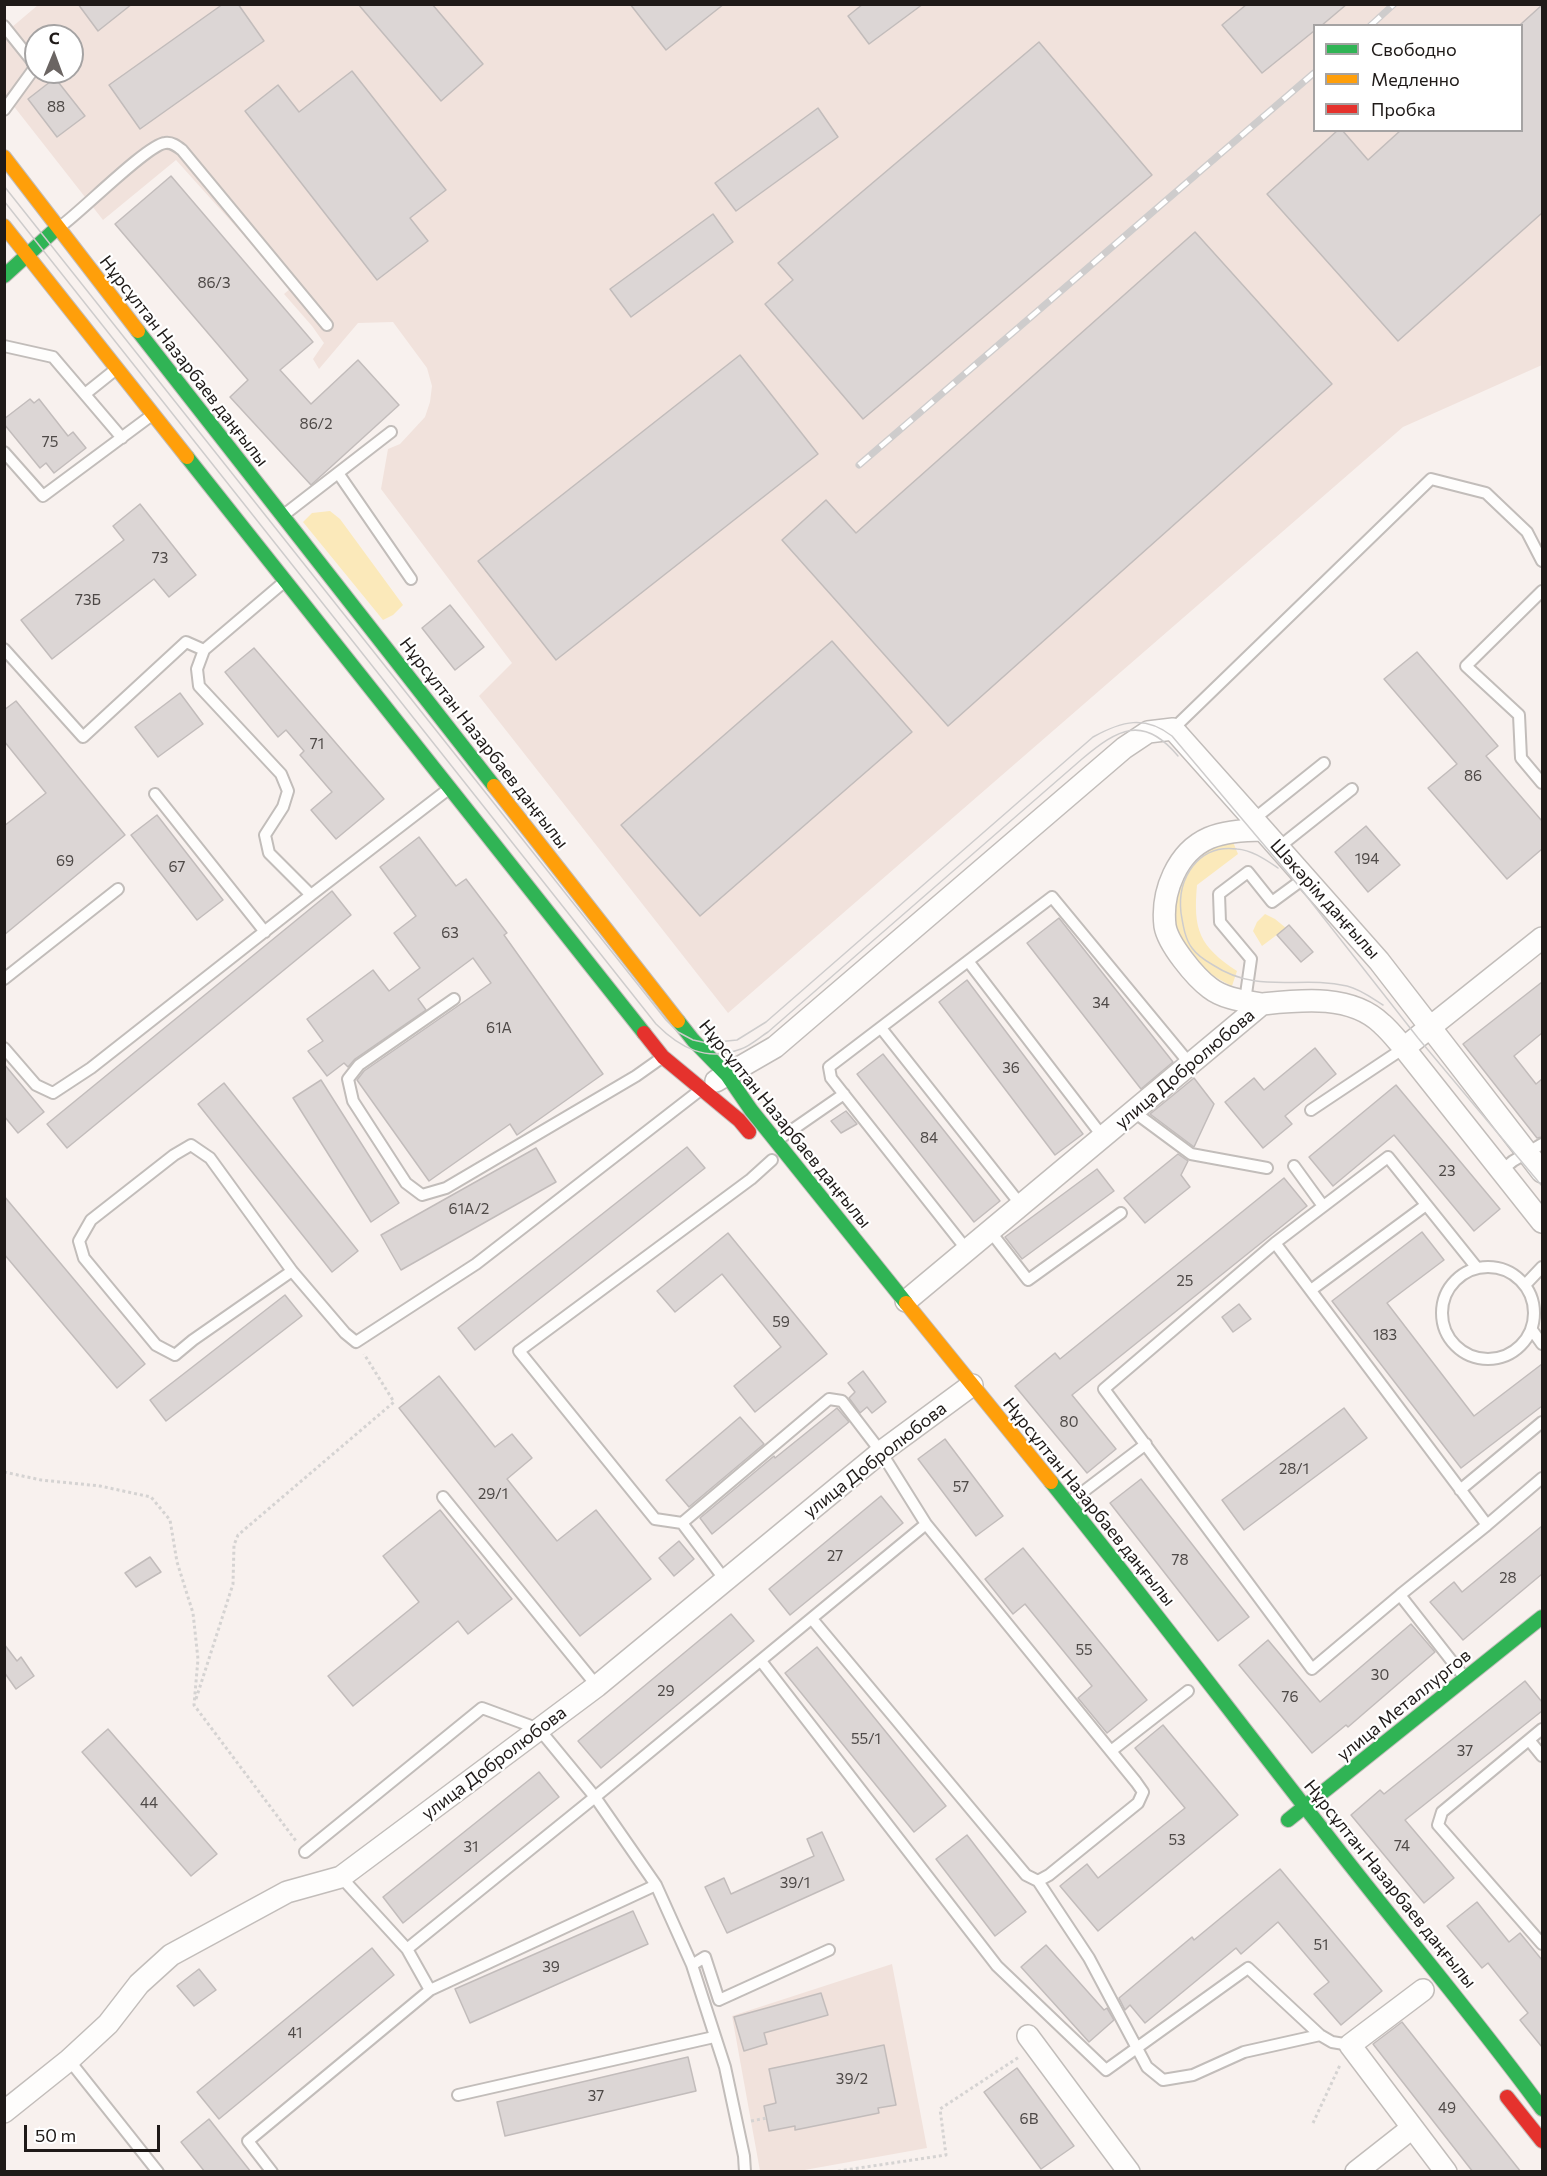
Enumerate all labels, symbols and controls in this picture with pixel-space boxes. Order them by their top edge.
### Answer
north arrow [24,24,84,84]
legend [1313,24,1523,132]
text: С [49,28,60,47]
text: Свободно [1371,38,1457,60]
text: Медленно [1371,68,1460,90]
house number: 88 [47,98,65,116]
text: Пробка [1371,98,1436,120]
street label: Нұрсұлтан Назарбаев даңғылы [95,251,273,471]
house number: 86/3 [197,274,231,292]
house number: 86/2 [300,415,332,433]
house number: 75 [42,433,58,451]
house number: 73 [152,549,168,567]
house number: 73Б [75,591,101,609]
street label: Нұрсұлтан Назарбаев даңғылы [395,633,573,853]
house number: 71 [310,735,324,753]
house number: 86 [1464,767,1482,785]
street label: Шәкәрім даңғылы [1266,835,1384,963]
house number: 194 [1355,850,1379,868]
house number: 69 [56,852,74,870]
house number: 67 [169,858,185,876]
house number: 63 [441,924,459,942]
house number: 34 [1092,994,1110,1012]
street label: улица Добролюбова [1111,1004,1259,1134]
street label: Нұрсұлтан Назарбаев даңғылы [694,1016,876,1232]
house number: 61А [486,1019,512,1037]
house number: 36 [1002,1059,1020,1077]
house number: 84 [920,1129,938,1147]
house number: 23 [1439,1162,1455,1180]
house number: 61А/2 [449,1200,489,1218]
house number: 25 [1177,1272,1193,1290]
house number: 59 [772,1313,790,1331]
house number: 183 [1373,1326,1397,1344]
street label: Нұрсұлтан Назарбаев даңғылы [998,1394,1180,1610]
street label: улица Добролюбова [799,1398,951,1522]
house number: 80 [1060,1413,1078,1431]
house number: 28/1 [1279,1460,1309,1478]
house number: 57 [953,1478,969,1496]
house number: 29/1 [478,1485,508,1503]
house number: 27 [827,1547,843,1565]
house number: 78 [1172,1551,1188,1569]
house number: 28 [1499,1569,1517,1587]
house number: 55 [1075,1641,1093,1659]
street label: улица Металлургов [1333,1644,1475,1766]
house number: 30 [1371,1666,1389,1684]
house number: 29 [657,1682,675,1700]
house number: 76 [1282,1688,1298,1706]
street label: улица Добролюбова [417,1702,571,1824]
house number: 55/1 [851,1730,881,1748]
house number: 37 [1457,1742,1473,1760]
street label: Нұрсұлтан Назарбаев даңғылы [1299,1776,1481,1992]
house number: 44 [140,1794,158,1812]
house number: 53 [1168,1831,1186,1849]
house number: 74 [1394,1837,1410,1855]
house number: 31 [464,1838,478,1856]
house number: 39/1 [780,1874,810,1892]
house number: 51 [1313,1936,1329,1954]
house number: 39 [542,1958,560,1976]
house number: 41 [288,2024,302,2042]
house number: 39/2 [836,2070,868,2088]
house number: 37 [588,2087,604,2105]
house number: 49 [1438,2099,1456,2117]
house number: 6В [1020,2110,1038,2128]
scale bar [27,2113,164,2151]
text: 50 m [35,2124,76,2146]

